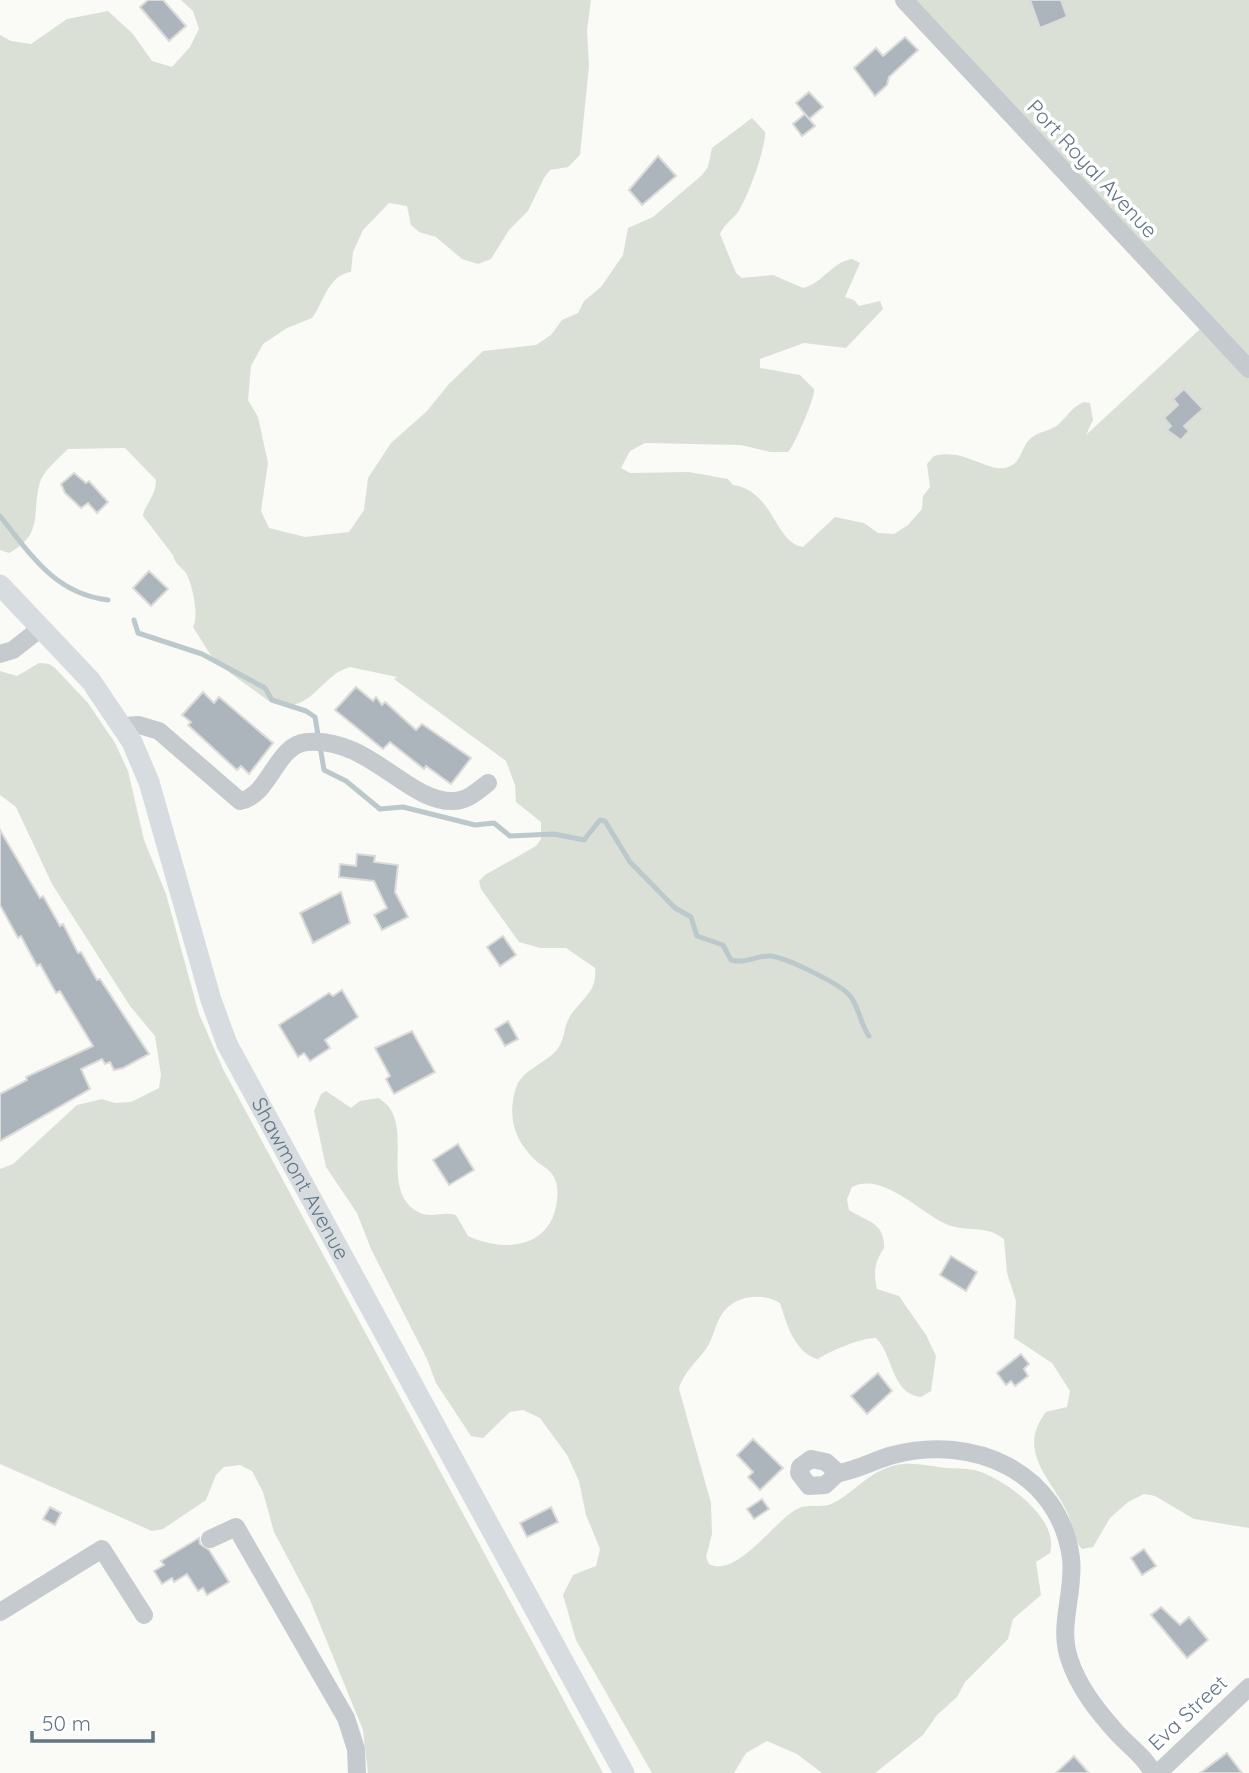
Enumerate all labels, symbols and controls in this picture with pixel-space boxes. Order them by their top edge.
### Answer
street label: Port Royal Avenue [1022,94,1163,243]
street label: Shawmont Avenue [247,1093,356,1264]
street label: Eva Street [1142,1669,1232,1755]
scale bar [32,1700,152,1744]
text: 50 m [42,1710,91,1736]

